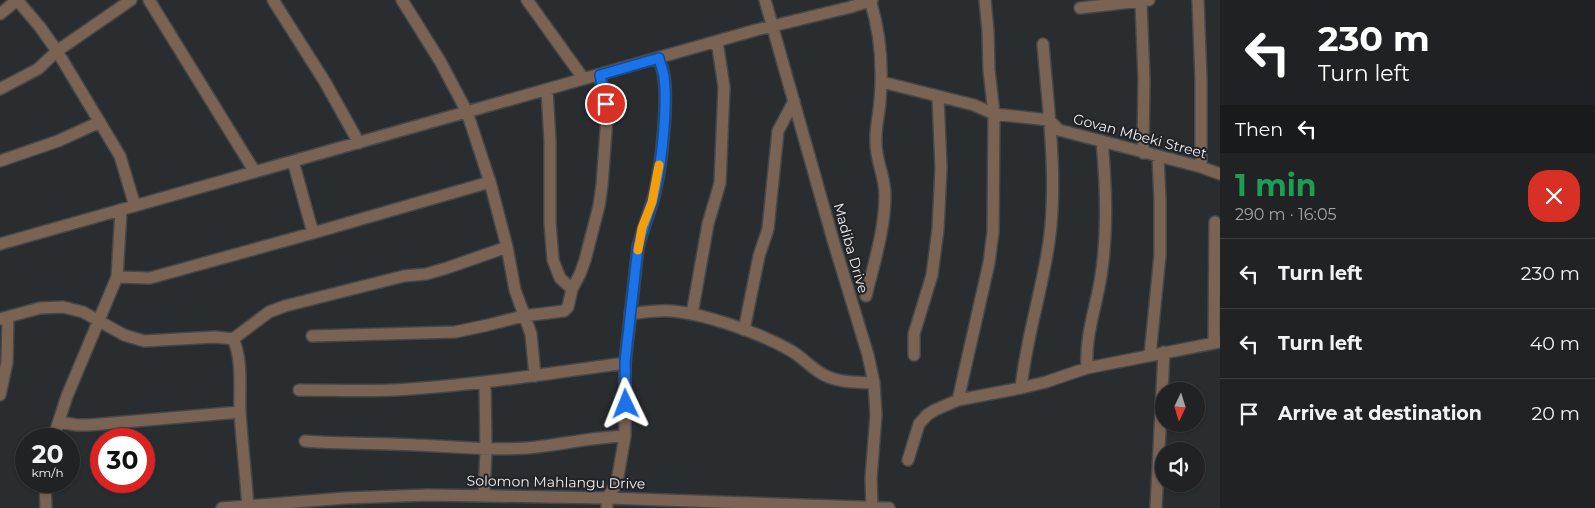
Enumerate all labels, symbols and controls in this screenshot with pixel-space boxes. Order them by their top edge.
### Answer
text: 230 m [1318,17,1430,60]
icon: left [1235,20,1300,85]
text: Turn left [1318,60,1410,87]
pin [585,83,627,125]
icon: arrive [592,90,620,118]
street label: Govan Mbeki Street [1071,110,1209,163]
icon: left [1293,115,1321,143]
text: Then [1235,118,1283,141]
text: 1 min [1235,167,1316,204]
button: close [1528,170,1580,222]
street label: Madiba Drive [830,201,872,295]
text: 290 m · 16:05 [1235,205,1337,224]
icon: left [1235,260,1263,288]
text: Turn left [1278,262,1363,285]
text: 230 m [1521,262,1580,285]
icon: left [1235,330,1263,358]
text: Turn left [1278,332,1363,355]
text: 40 m [1530,332,1580,355]
position arrow [599,377,651,429]
north arrow [1155,382,1205,432]
map controls [1155,382,1205,492]
icon: arrive [1235,400,1263,428]
text: Arrive at destination [1278,402,1482,425]
text: 20 m [1532,402,1580,425]
speed limit sign: 30 [90,428,155,493]
text: 20 [32,439,63,469]
button: sound [1155,442,1205,492]
text: km/h [31,465,64,480]
street label: Solomon Mahlangu Drive [467,471,645,493]

